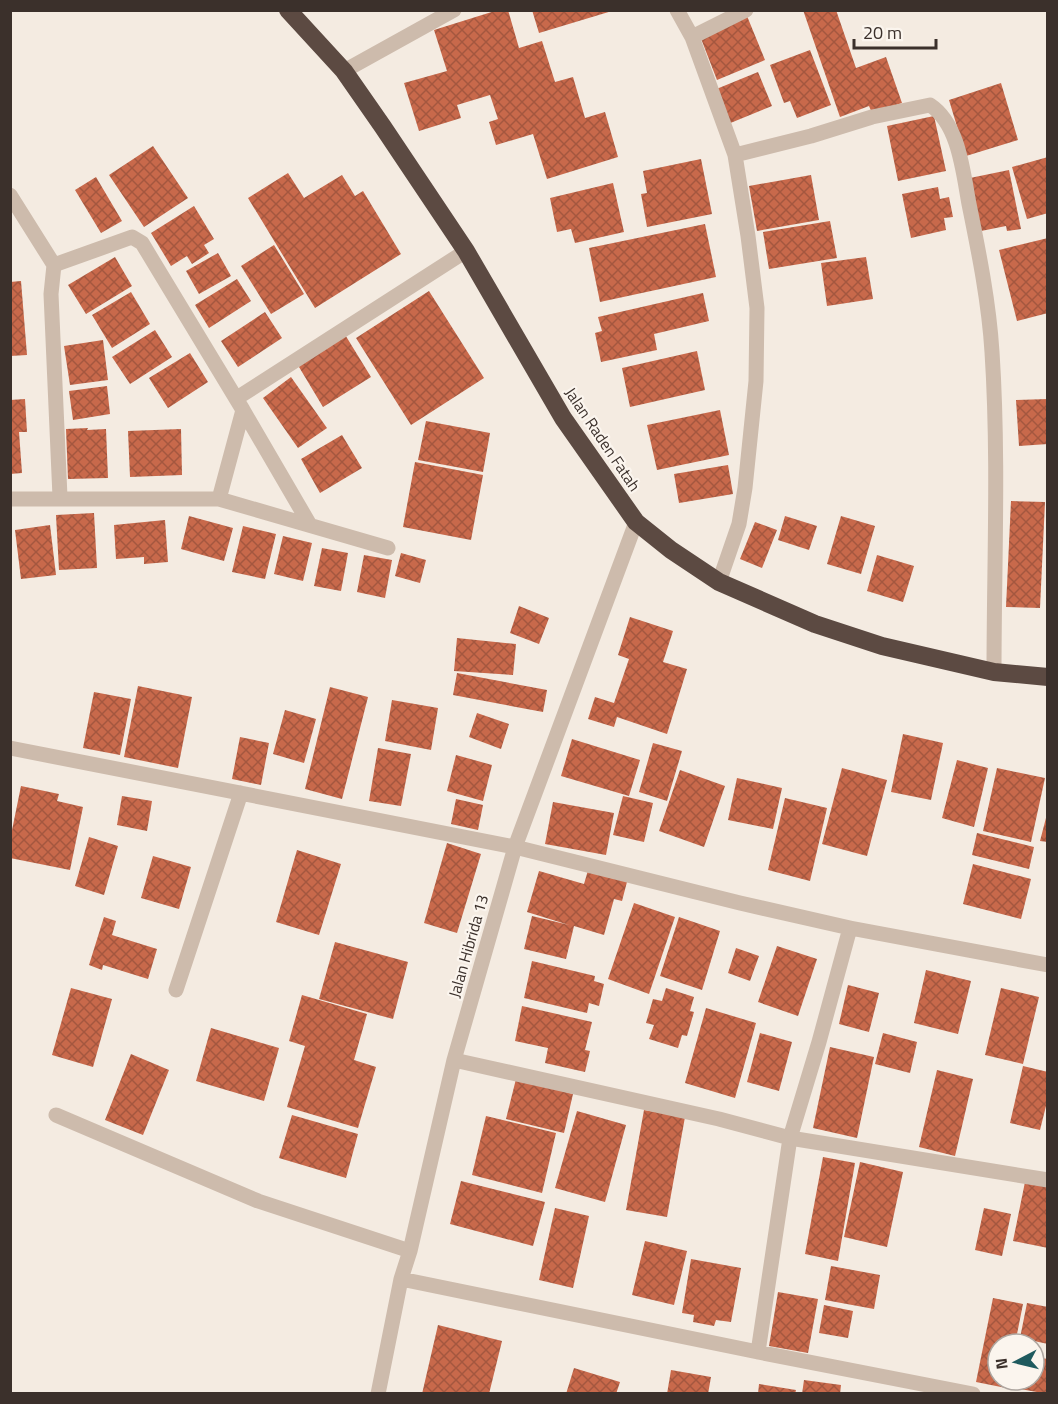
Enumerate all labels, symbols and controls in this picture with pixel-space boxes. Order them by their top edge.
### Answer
scale bar [854,12,936,50]
text: 20 m [863,19,902,46]
street label: Jalan Raden Fatah [559,382,647,496]
street label: Jalan Hibrida 13 [442,892,494,1000]
north arrow [986,1332,1046,1392]
text: N [989,1357,1014,1371]

